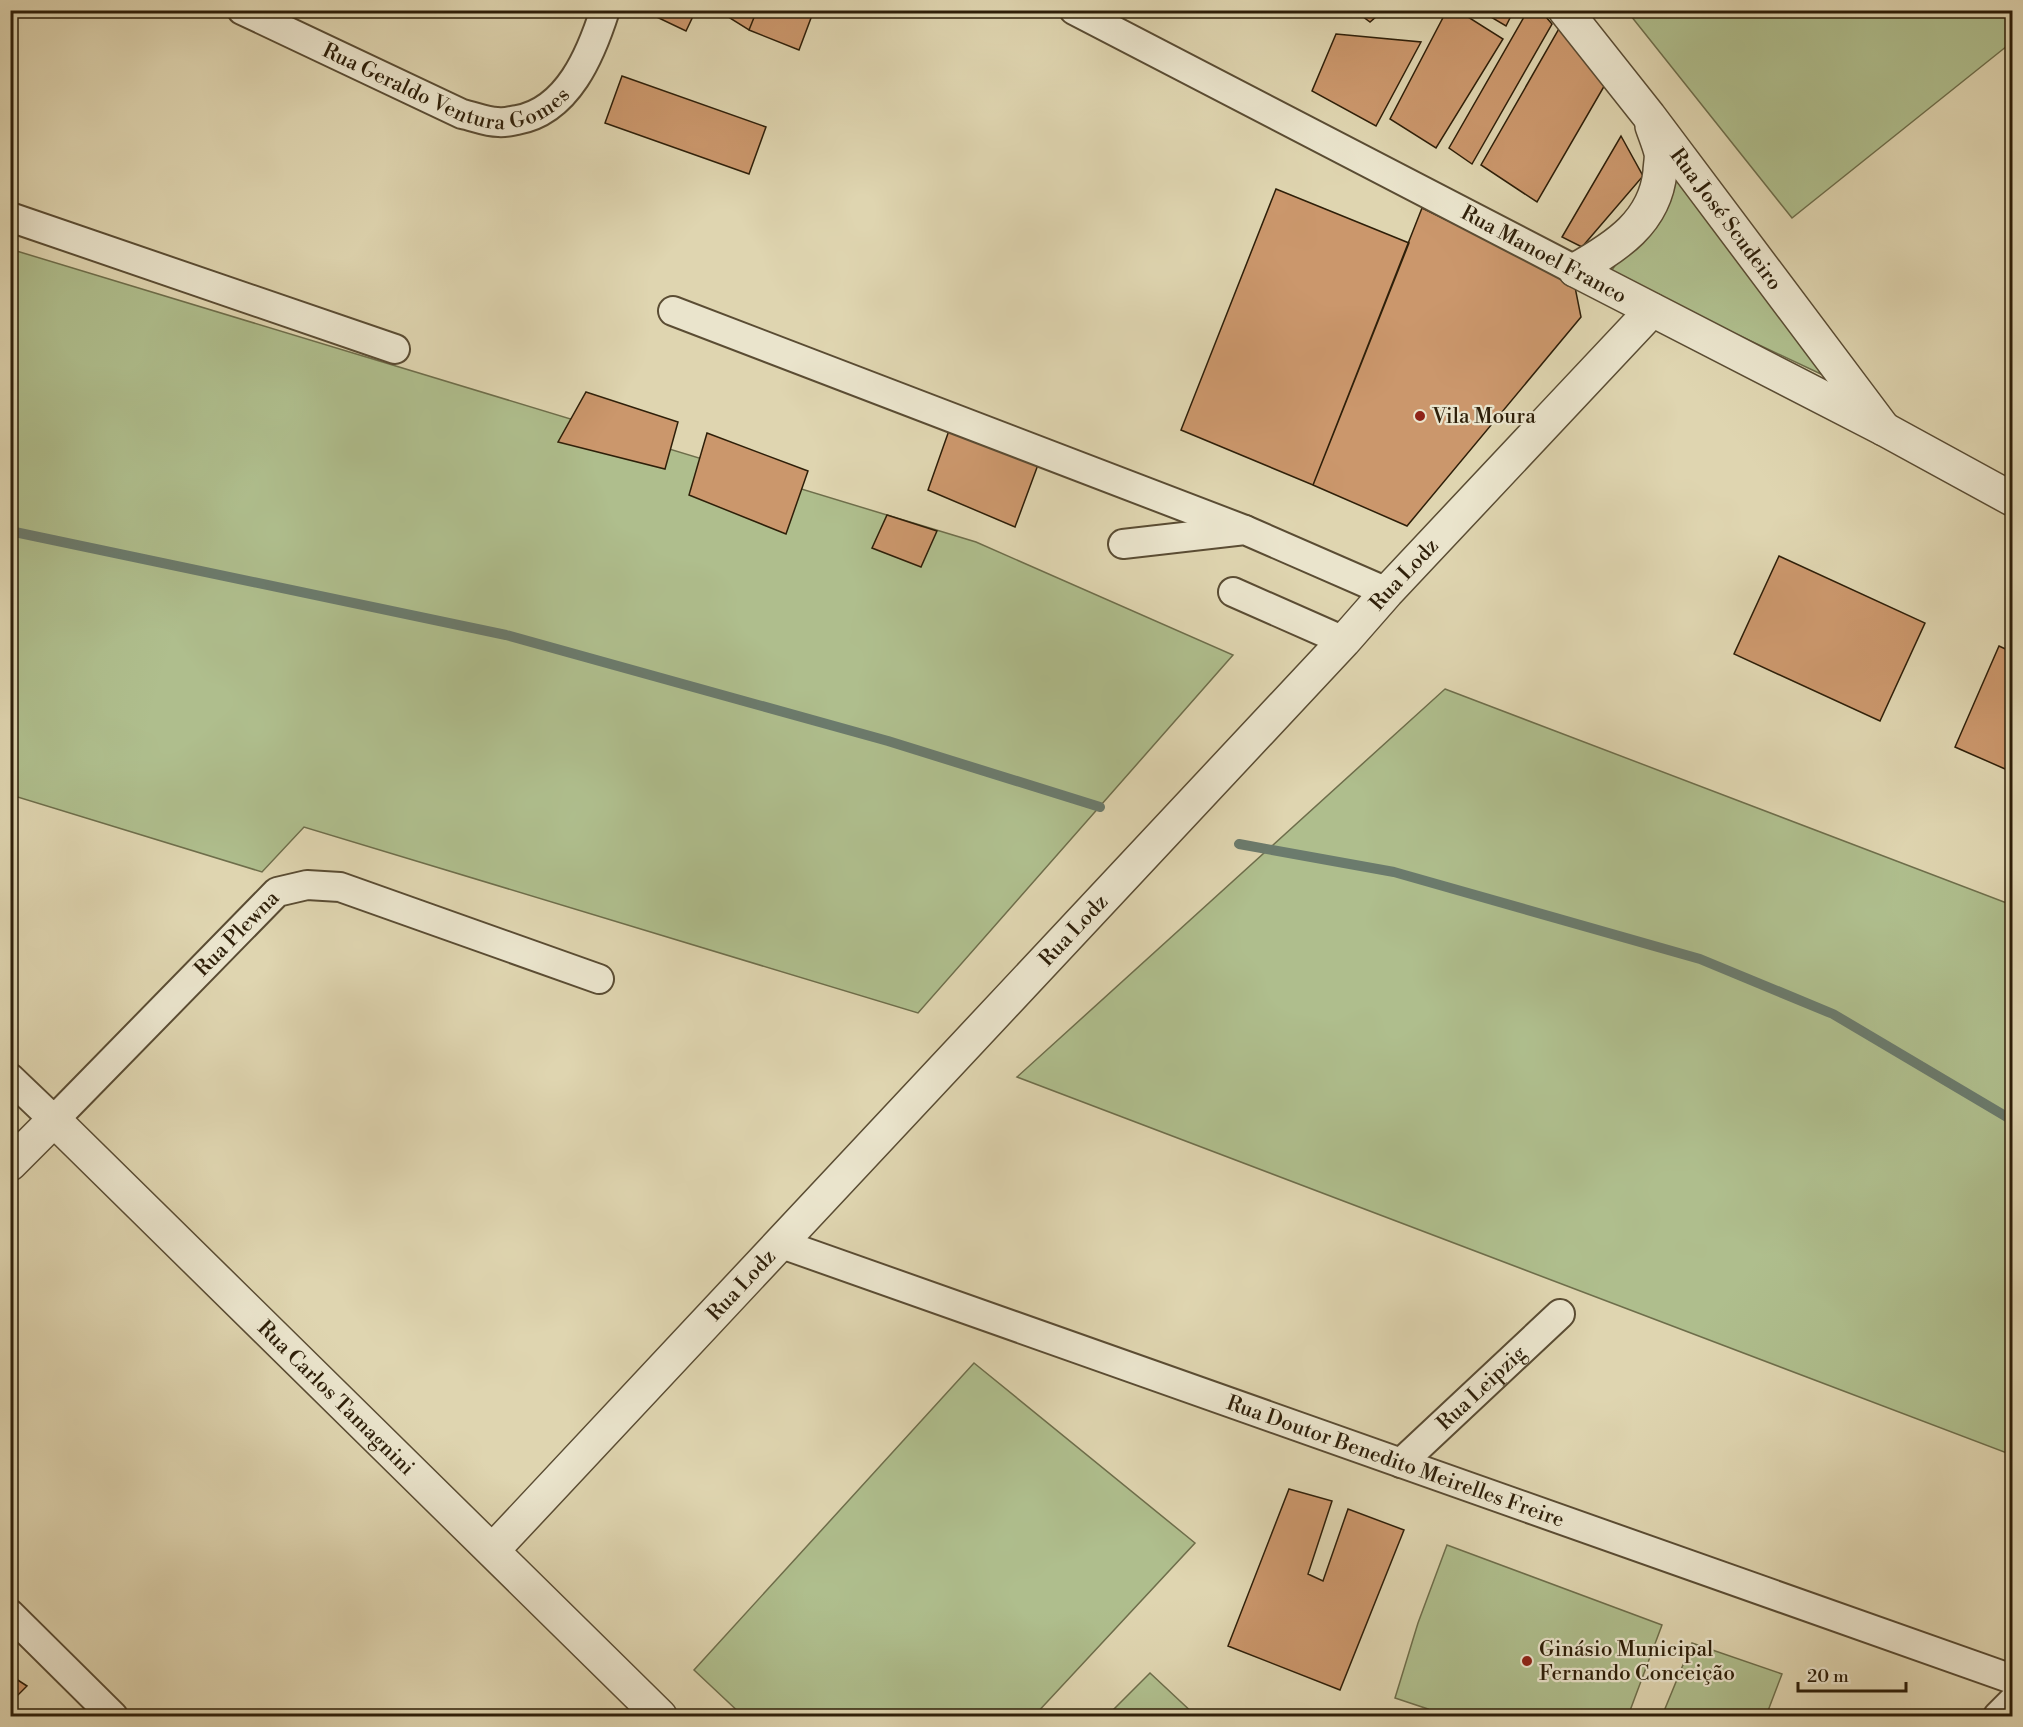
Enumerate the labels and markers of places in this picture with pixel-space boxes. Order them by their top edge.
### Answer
place label: Vila Moura [1431,404,1536,430]
marker: Vila Moura [1413,409,1427,423]
place label: Ginásio Municipal Fernando Conceição [1539,1637,1735,1687]
marker: Ginásio Municipal Fernando Conceição [1520,1654,1534,1668]

